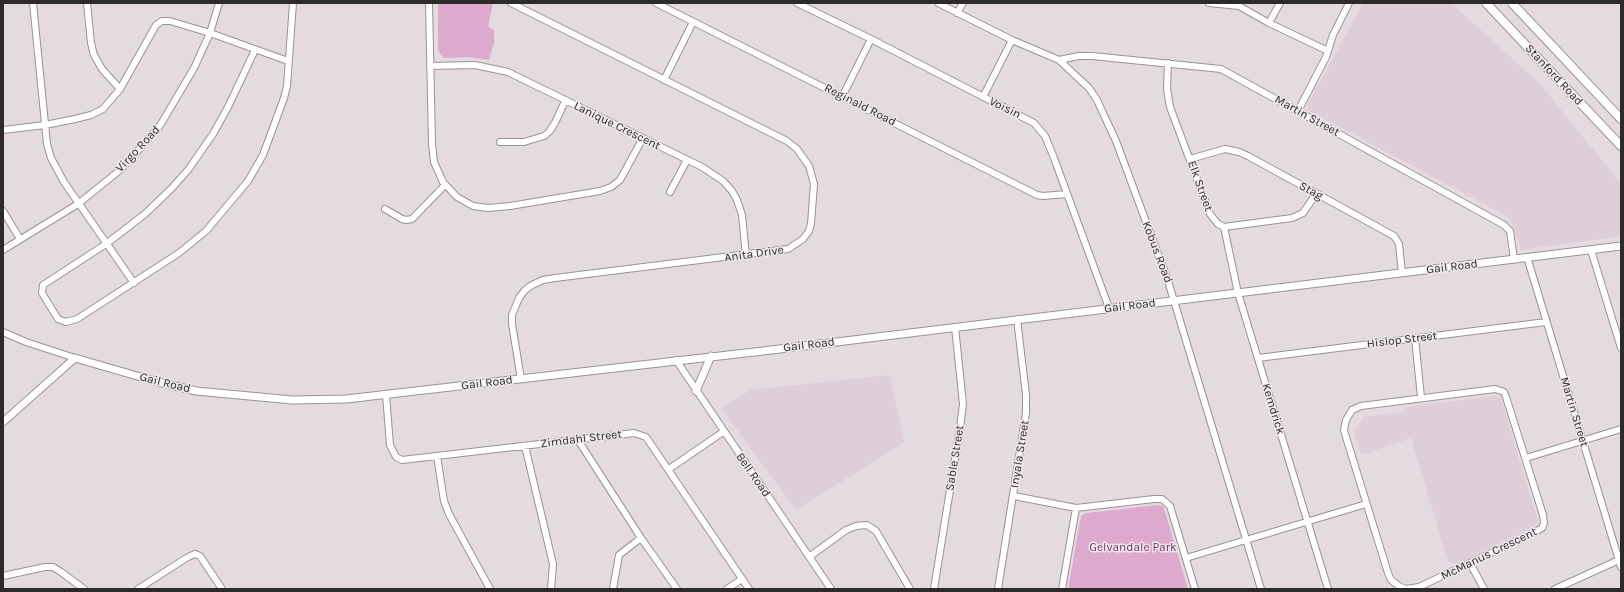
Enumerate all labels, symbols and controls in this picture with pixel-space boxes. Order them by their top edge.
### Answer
street label: Stanford Road [1522,41,1586,109]
street label: Reginald Road [822,81,898,129]
street label: Martin Street [1272,92,1342,140]
street label: Voisin [987,94,1023,122]
street label: Lanique Crescent [571,99,663,153]
street label: Virgo Road [113,123,163,175]
street label: Elk Street [1184,159,1216,213]
street label: Stag [1297,179,1325,203]
street label: Kobus Road [1139,219,1175,285]
street label: Anita Drive [723,243,785,265]
street label: Gail Road [1425,257,1479,277]
street label: Gail Road [1103,296,1157,316]
street label: Hislop Street [1366,329,1438,351]
street label: Gail Road [782,335,836,355]
street label: Gail Road [138,370,192,396]
street label: Gail Road [460,373,514,393]
street label: Martin Street [1557,375,1591,449]
street label: Kemdrick [1258,382,1288,436]
street label: Inyala Street [1008,419,1032,489]
street label: Sable Street [943,424,967,492]
street label: Zimdahl Street [539,427,623,451]
street label: Bell Road [733,450,773,500]
street label: McManus Crescent [1439,525,1539,583]
park label: Gelvandale Park [1089,541,1177,555]

